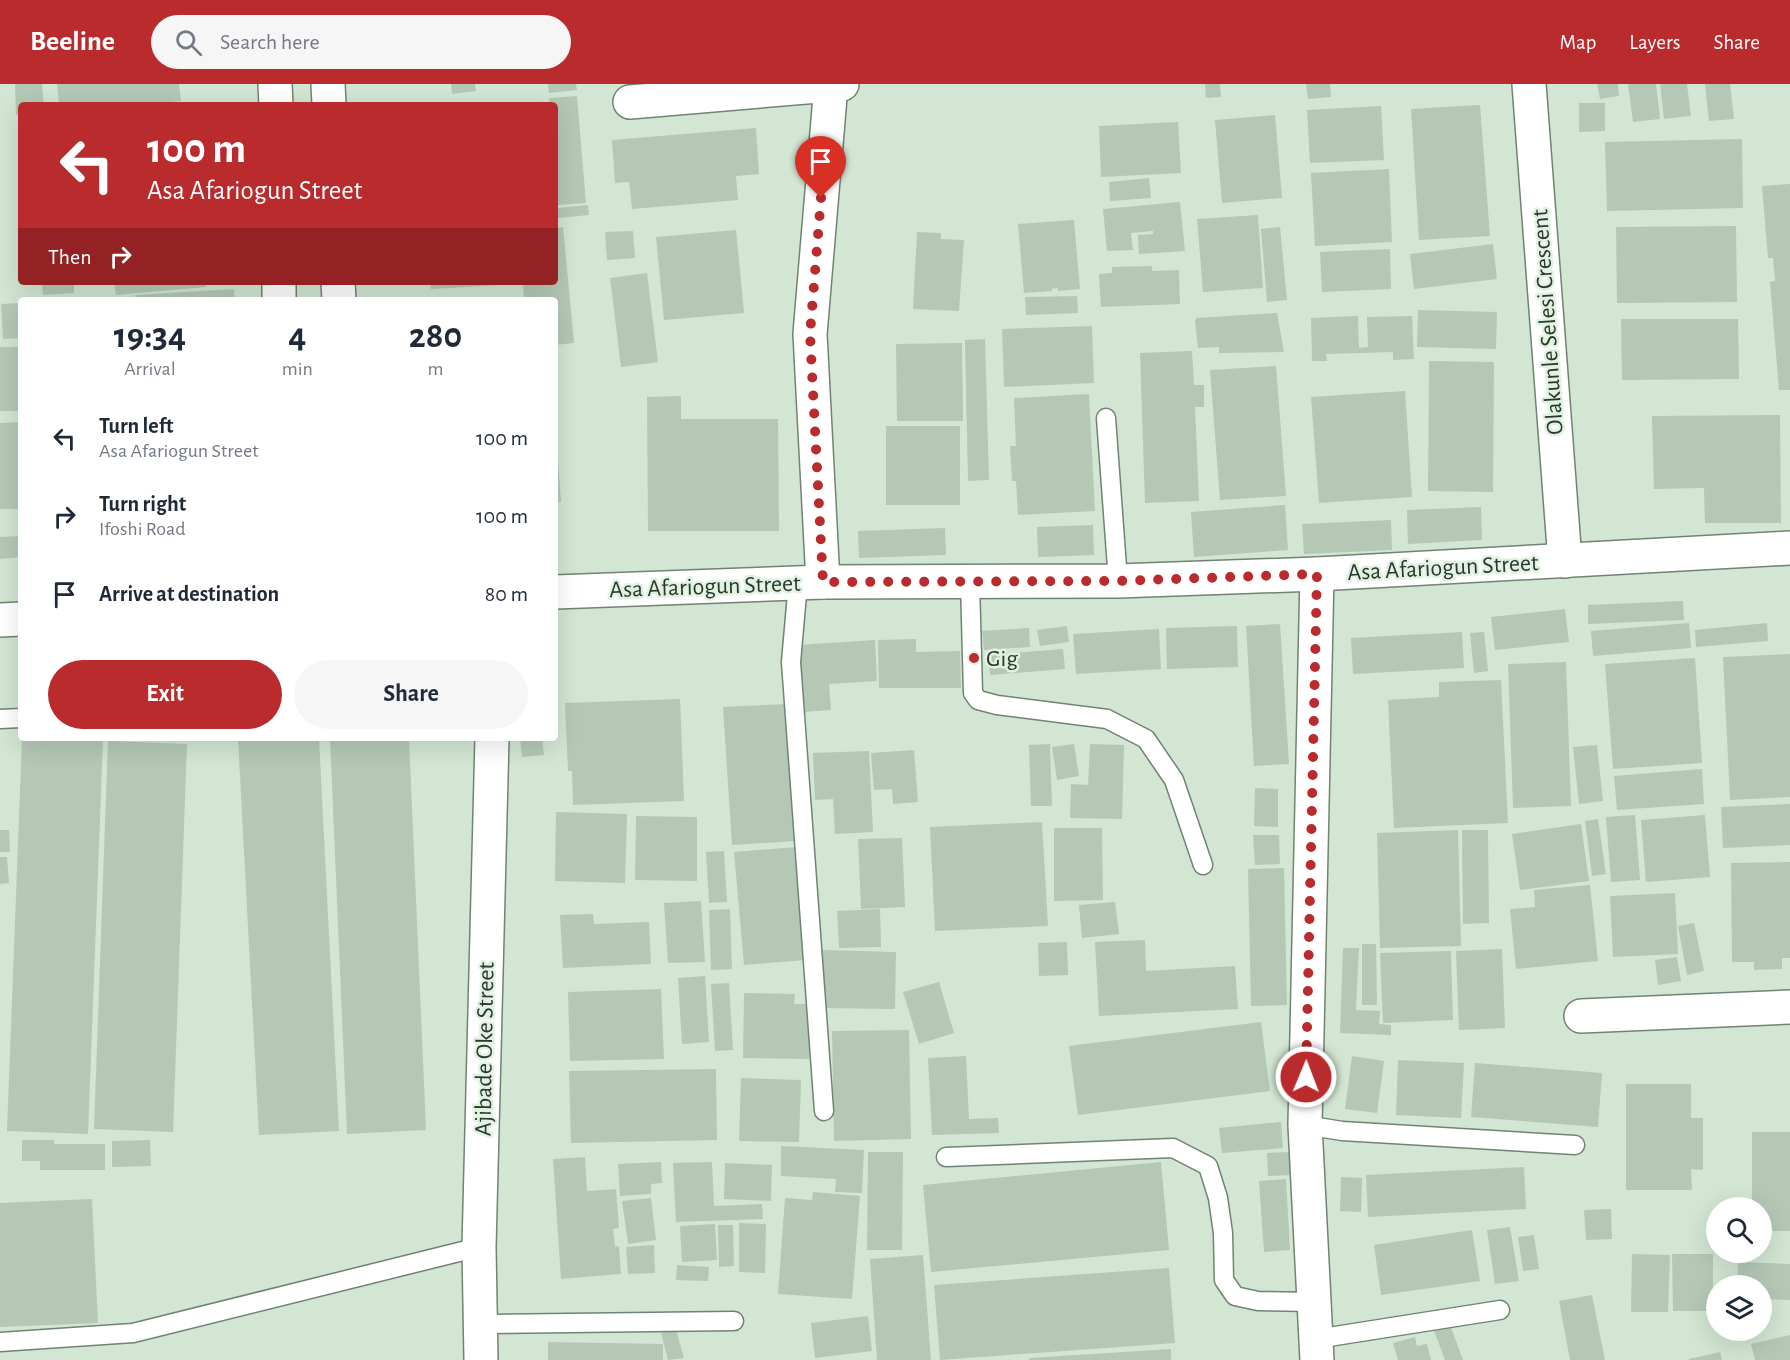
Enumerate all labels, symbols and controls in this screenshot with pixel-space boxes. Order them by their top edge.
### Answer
search box [151,15,571,69]
icon: search [172,26,205,59]
text: Beeline [30,28,115,56]
text: Search here [220,31,320,53]
text: Map [1560,32,1596,53]
text: Layers [1629,32,1680,53]
text: Share [1713,32,1760,53]
icon: left [48,126,126,204]
text: 100 m [147,128,246,170]
pin [795,136,846,198]
icon: arrive [804,145,837,178]
text: Asa Afariogun Street [147,177,362,204]
street label: Olakunle Selesi Crescent [1528,208,1568,436]
icon: right [104,240,137,273]
text: Then [48,246,92,268]
text: 19:34 [114,318,186,354]
text: 4 [288,318,306,354]
text: 280 [409,318,462,354]
text: Arrival [124,359,176,379]
text: min [282,359,313,379]
text: m [427,359,443,379]
text: Turn left [99,415,173,437]
icon: left [48,422,81,455]
text: 100 m [476,427,528,449]
text: Asa Afariogun Street [99,441,259,461]
text: Turn right [99,493,186,515]
icon: right [48,500,81,533]
text: 100 m [476,505,528,527]
text: Ifoshi Road [99,519,186,539]
street label: Asa Afariogun Street [1347,551,1540,585]
street label: Asa Afariogun Street [609,572,801,602]
icon: arrive [48,578,81,611]
text: Arrive at destination [99,583,279,605]
text: 80 m [485,583,528,605]
place label: Gig [986,647,1018,671]
marker: Gig [967,651,981,665]
button: Exit [48,660,282,729]
button: Share [294,660,528,729]
street label: Ajibade Oke Street [471,961,499,1136]
position arrow [1274,1045,1338,1109]
map controls [1706,1197,1772,1341]
button: search [1706,1197,1772,1263]
button: layers [1706,1275,1772,1341]

